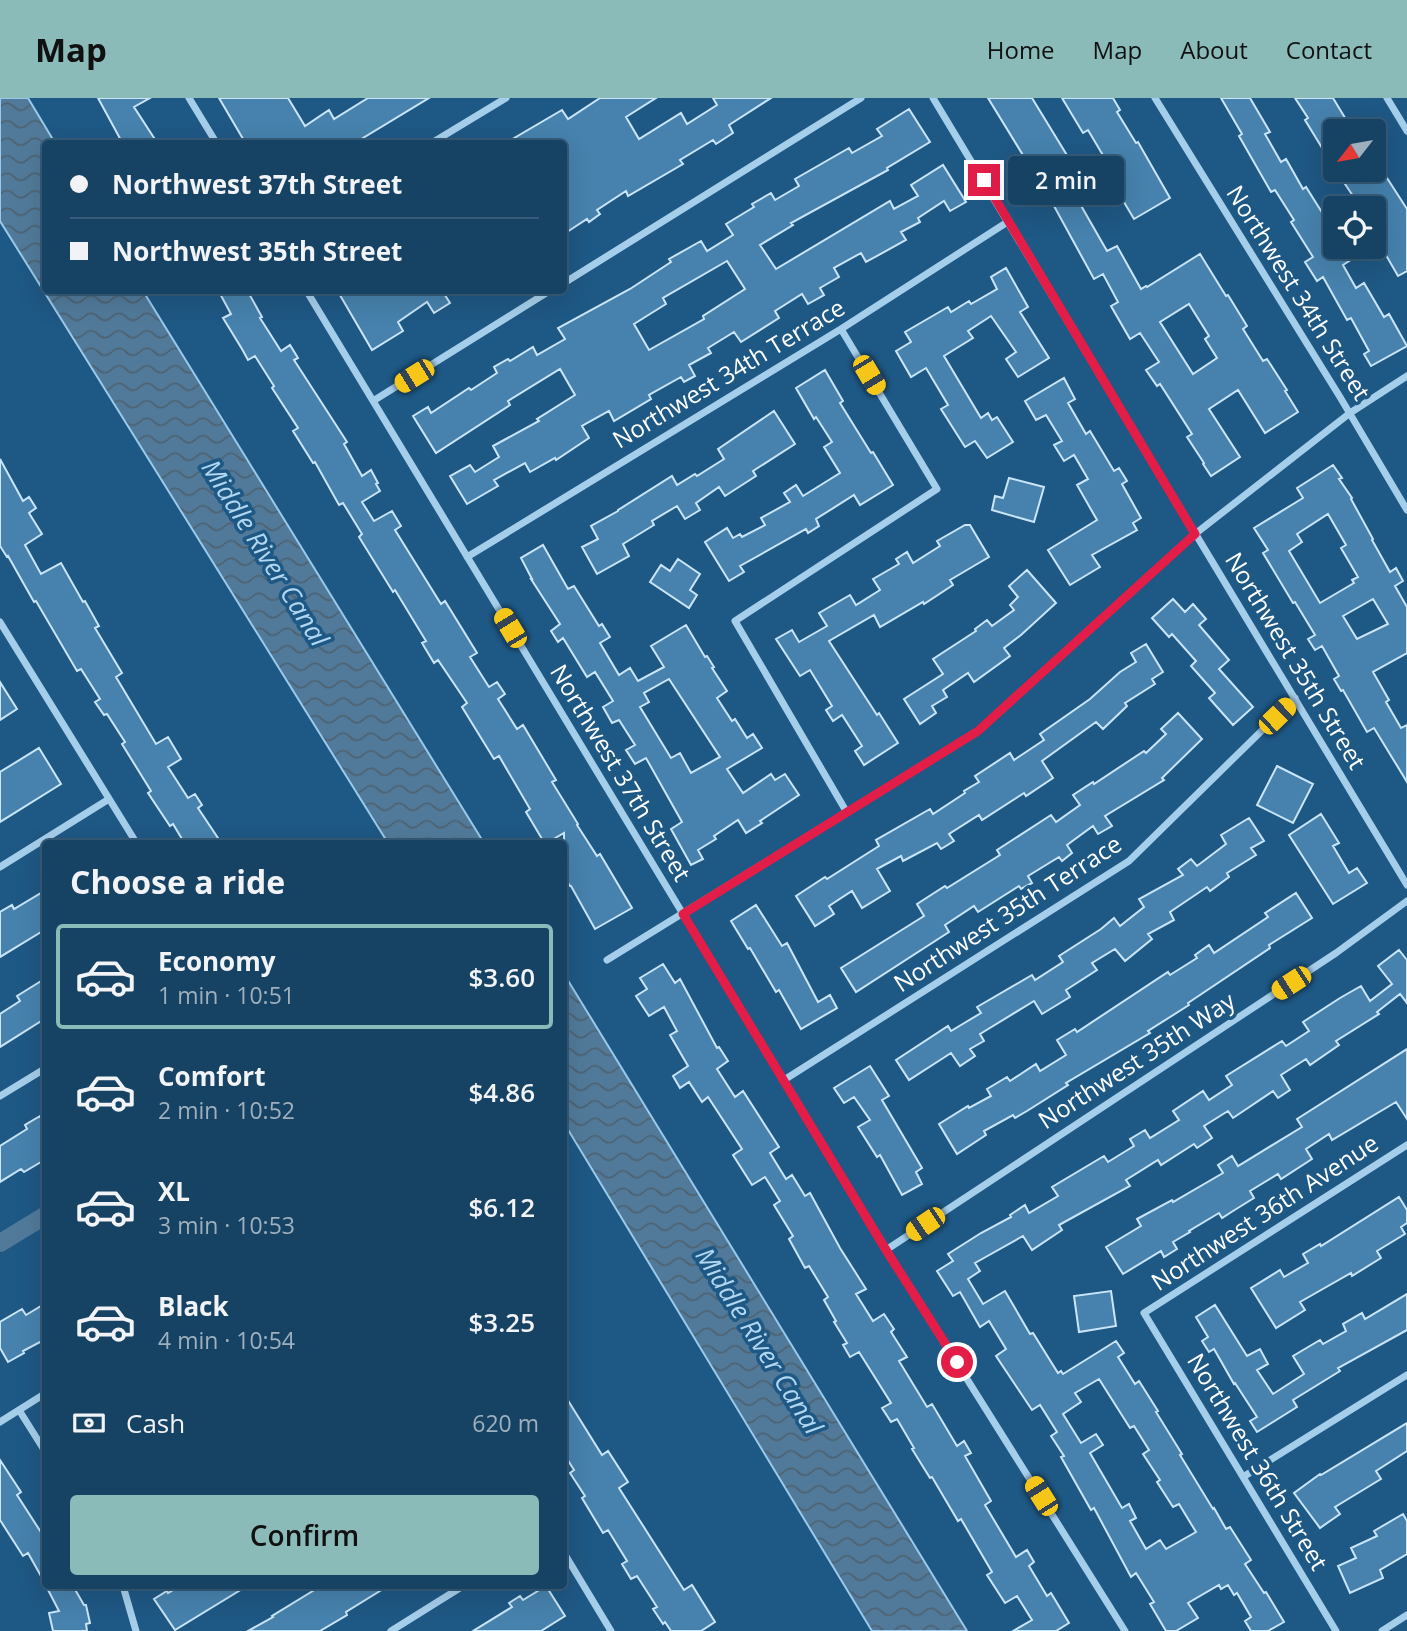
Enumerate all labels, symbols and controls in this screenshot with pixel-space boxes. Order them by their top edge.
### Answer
text: Map [35,27,107,72]
text: Home [987,33,1055,66]
text: Map [1093,33,1142,66]
text: About [1180,33,1248,66]
text: Contact [1286,33,1372,66]
north arrow [1323,119,1386,182]
map controls [1323,119,1386,259]
callout: 2 min [1009,155,1124,204]
route end [968,164,1000,196]
text: 2 min [1035,164,1097,196]
text: Northwest 37th Street [112,166,402,202]
street label: Northwest 34th Street [1220,178,1379,406]
button: locate [1323,196,1386,259]
text: Northwest 35th Street [112,233,402,269]
street label: Northwest 34th Terrace [606,290,851,455]
car [850,352,889,398]
car [391,356,438,396]
water label: Middle River Canal [194,452,339,654]
street label: Northwest 35th Street [1218,545,1374,775]
car [491,605,530,651]
street label: Northwest 37th Street [543,657,699,887]
car [1255,694,1300,738]
street label: Northwest 35th Terrace [887,827,1127,999]
text: Choose a ride [70,860,285,903]
text: Economy [158,943,276,979]
icon: car [74,945,137,1008]
text: $3.60 [468,959,535,995]
car [1268,963,1315,1003]
text: 1 min · 10:51 [158,979,295,1011]
street label: Northwest 35th Way [1031,983,1242,1136]
text: Comfort [158,1058,265,1094]
icon: car [74,1060,137,1123]
text: $4.86 [468,1074,535,1110]
text: 2 min · 10:52 [158,1094,295,1126]
street label: Northwest 36th Avenue [1144,1126,1384,1298]
text: XL [158,1173,190,1209]
icon: car [74,1175,137,1238]
text: $6.12 [468,1189,535,1225]
car [902,1204,949,1244]
text: 3 min · 10:53 [158,1209,295,1241]
water label: Middle River Canal [688,1240,833,1442]
text: Black [158,1288,229,1324]
icon: car [74,1290,137,1353]
text: $3.25 [468,1304,535,1340]
text: 4 min · 10:54 [158,1324,295,1356]
route start [941,1346,973,1378]
street label: Northwest 36th Street [1180,1346,1336,1576]
icon: cash [70,1404,108,1442]
text: Cash [126,1405,185,1441]
text: 620 m [472,1407,539,1439]
car [1021,1473,1062,1519]
button: Confirm [70,1495,539,1575]

